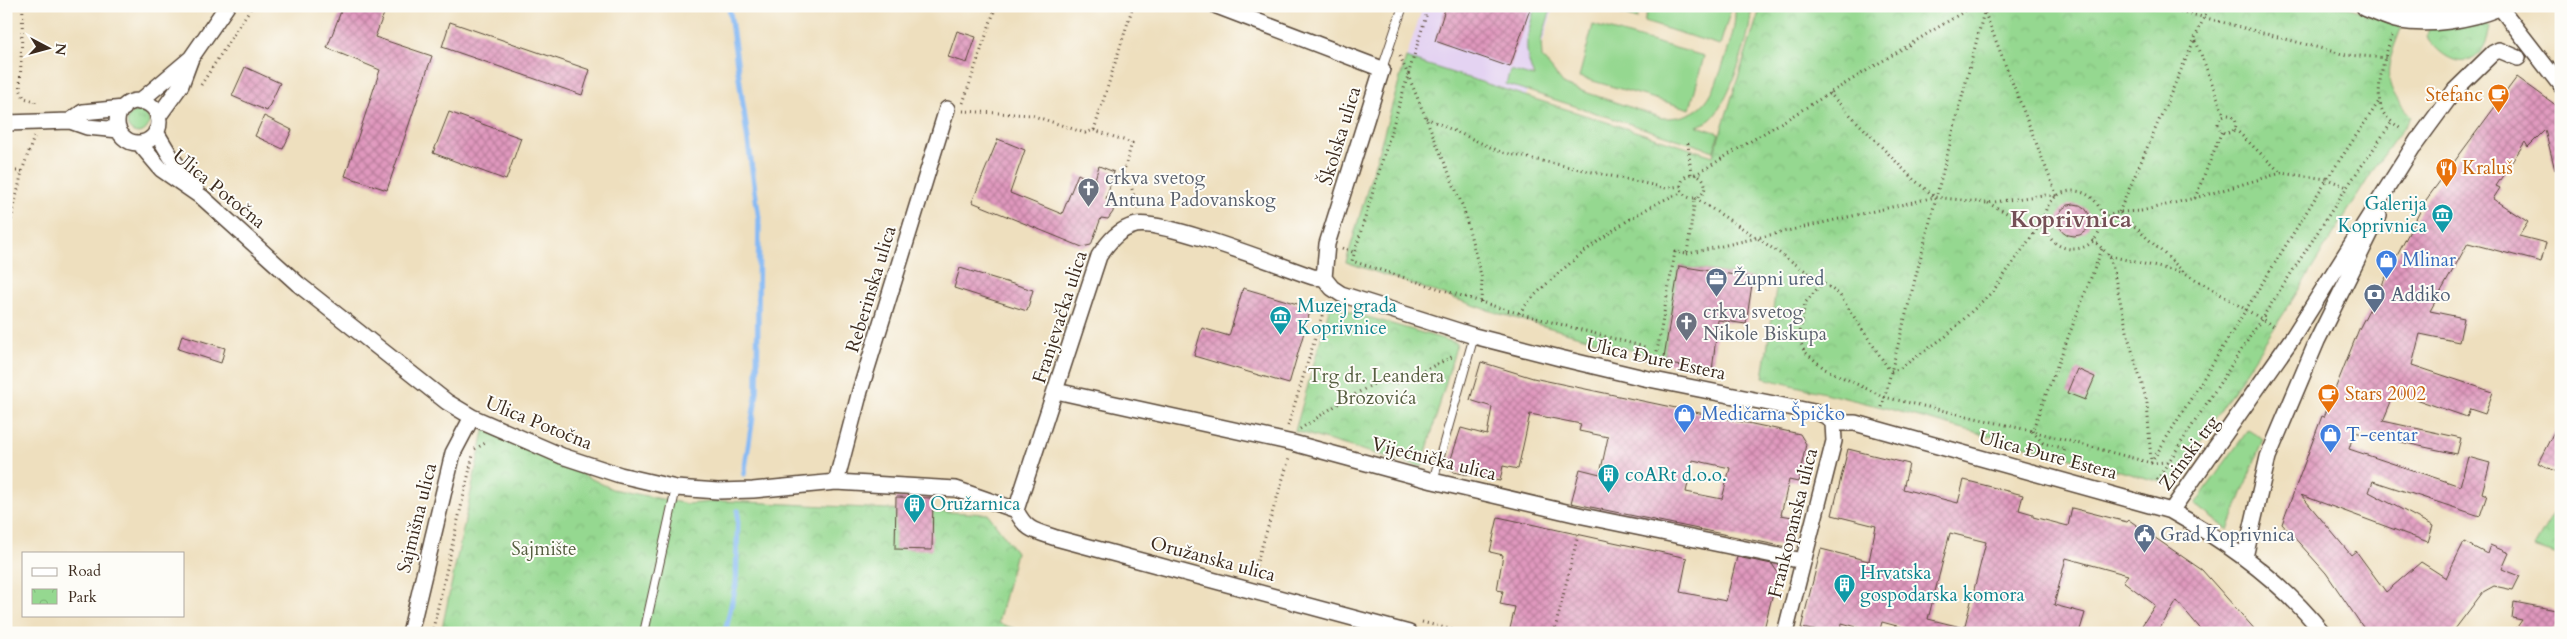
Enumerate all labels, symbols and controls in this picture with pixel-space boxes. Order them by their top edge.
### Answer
north arrow [22,22,72,72]
text: N [50,42,71,56]
place label: Stefanc [2425,82,2483,108]
street label: Školska ulica [1313,83,1367,189]
cafe icon: Stefanc [2487,83,2511,114]
street label: Ulica Potočna [167,143,271,235]
place label: Kraluš [2462,155,2513,181]
restaurant icon: Kraluš [2434,156,2458,187]
place label: crkva svetog Antuna Padovanskog [1105,165,1276,213]
church icon: crkva svetog Antuna Padovanskog [1077,177,1101,208]
place label: Galerija Koprivnica [2338,191,2427,239]
district label: Koprivnica [2010,203,2132,236]
museum icon: Galerija Koprivnica [2431,203,2455,234]
street label: Reberinska ulica [839,223,903,355]
street label: Franjevačka ulica [1026,247,1094,387]
place label: Mlinar [2402,247,2456,273]
shop icon: Mlinar [2374,248,2398,279]
place label: Župni ured [1733,266,1824,292]
office icon: Župni ured [1705,267,1729,298]
place label: Addiko [2391,282,2451,308]
bank icon: Addiko [2363,283,2387,314]
place label: Muzej grada Koprivnice [1297,293,1397,341]
place label: crkva svetog Nikole Biskupa [1703,299,1827,347]
museum icon: Muzej grada Koprivnice [1269,305,1293,336]
church icon: crkva svetog Nikole Biskupa [1675,311,1699,342]
street label: Ulica Đure Estera [1584,332,1728,386]
park label: Trg dr. Leandera Brozovića [1308,363,1444,411]
place label: Stars 2002 [2345,381,2426,407]
cafe icon: Stars 2002 [2317,382,2341,413]
street label: Ulica Potočna [482,390,596,456]
place label: Medičarna Špičko [1701,401,1845,427]
shop icon: Medičarna Špičko [1673,402,1697,433]
street label: Zrinski trg [2153,410,2225,496]
place label: T-centar [2346,422,2418,448]
shop icon: T-centar [2318,423,2342,454]
street label: Ulica Đure Estera [1976,424,2120,486]
street label: Vijećnička ulica [1369,431,1499,487]
street label: Frankopanska ulica [1762,445,1824,601]
street label: Sajmišna ulica [391,460,443,576]
place label: coARt d.o.o. [1625,462,1727,488]
building icon: coARt d.o.o. [1597,463,1621,494]
place label: Oružarnica [930,491,1020,517]
building icon: Oružarnica [902,492,926,523]
place label: Grad Koprivnica [2160,522,2295,548]
public building icon: Grad Koprivnica [2132,523,2156,554]
street label: Oružanska ulica [1148,530,1278,588]
park label: Sajmište [511,536,577,562]
legend [22,552,185,616]
place label: Hrvatska gospodarska komora [1860,560,2025,608]
text: Road [68,561,101,581]
building icon: Hrvatska gospodarska komora [1832,572,1856,603]
text: Park [68,587,97,607]

